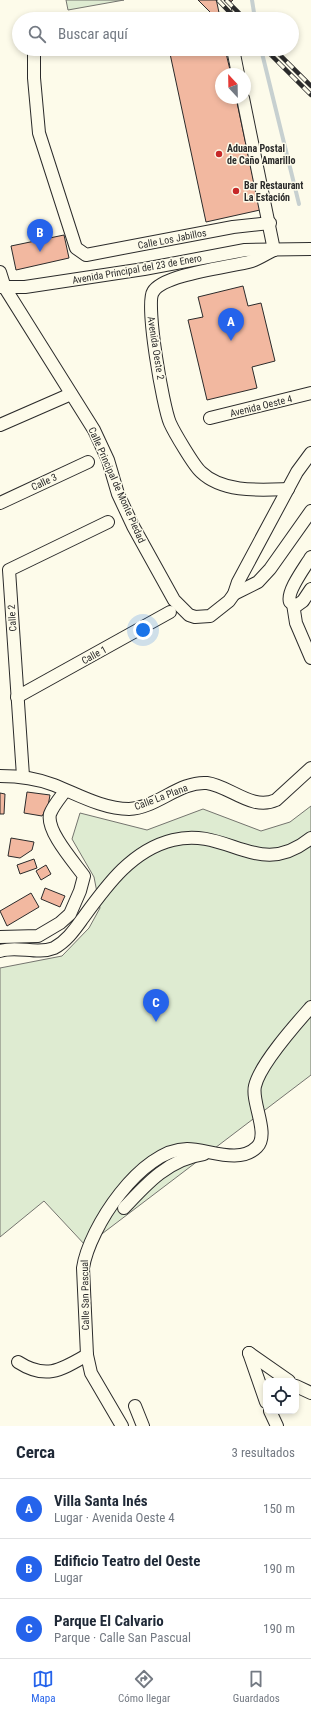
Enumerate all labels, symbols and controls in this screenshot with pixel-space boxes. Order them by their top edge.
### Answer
search box [12,12,299,56]
icon: search [26,23,48,45]
text: Buscar aquí [58,25,128,43]
north arrow [215,68,251,104]
place label: Aduana Postal de Caño Amarillo [227,143,295,166]
marker: Aduana Postal de Caño Amarillo [214,149,224,159]
place label: Bar Restaurant La Estación [244,180,303,203]
marker: Bar Restaurant La Estación [231,186,241,196]
pin: B [27,219,53,252]
street label: Calle Los Jabillos [137,227,208,251]
street label: Avenida Principal del 23 de Enero [71,252,203,286]
pin: A [218,308,244,341]
street label: Avenida Oeste 2 [146,316,166,380]
street label: Avenida Oeste 4 [229,393,293,419]
street label: Calle Principal de Monte Piedad [86,425,148,545]
street label: Calle 3 [29,471,59,493]
street label: Calle 2 [6,604,18,632]
your location [133,620,153,640]
street label: Calle 1 [80,644,108,666]
street label: Calle La Plana [133,782,189,812]
pin: C [143,989,169,1022]
street label: Calle San Pascual [79,1260,91,1330]
map controls [263,1378,299,1414]
button: locate [263,1378,299,1414]
text: Cerca [16,1442,55,1462]
text: 3 resultados [231,1445,295,1460]
text: Villa Santa Inés [54,1492,148,1510]
text: A [25,1501,33,1516]
text: 150 m [263,1501,295,1516]
text: Lugar · Avenida Oeste 4 [54,1510,175,1525]
text: Edificio Teatro del Oeste [54,1552,200,1570]
text: B [25,1561,33,1576]
text: 190 m [263,1561,295,1576]
text: Lugar [54,1570,83,1585]
text: Parque El Calvario [54,1612,164,1630]
text: C [25,1621,33,1636]
text: 190 m [263,1621,295,1636]
text: Parque · Calle San Pascual [54,1630,191,1645]
tab: Mapa [31,1668,56,1705]
tab: Cómo llegar [118,1668,170,1705]
tab: Guardados [233,1668,280,1705]

